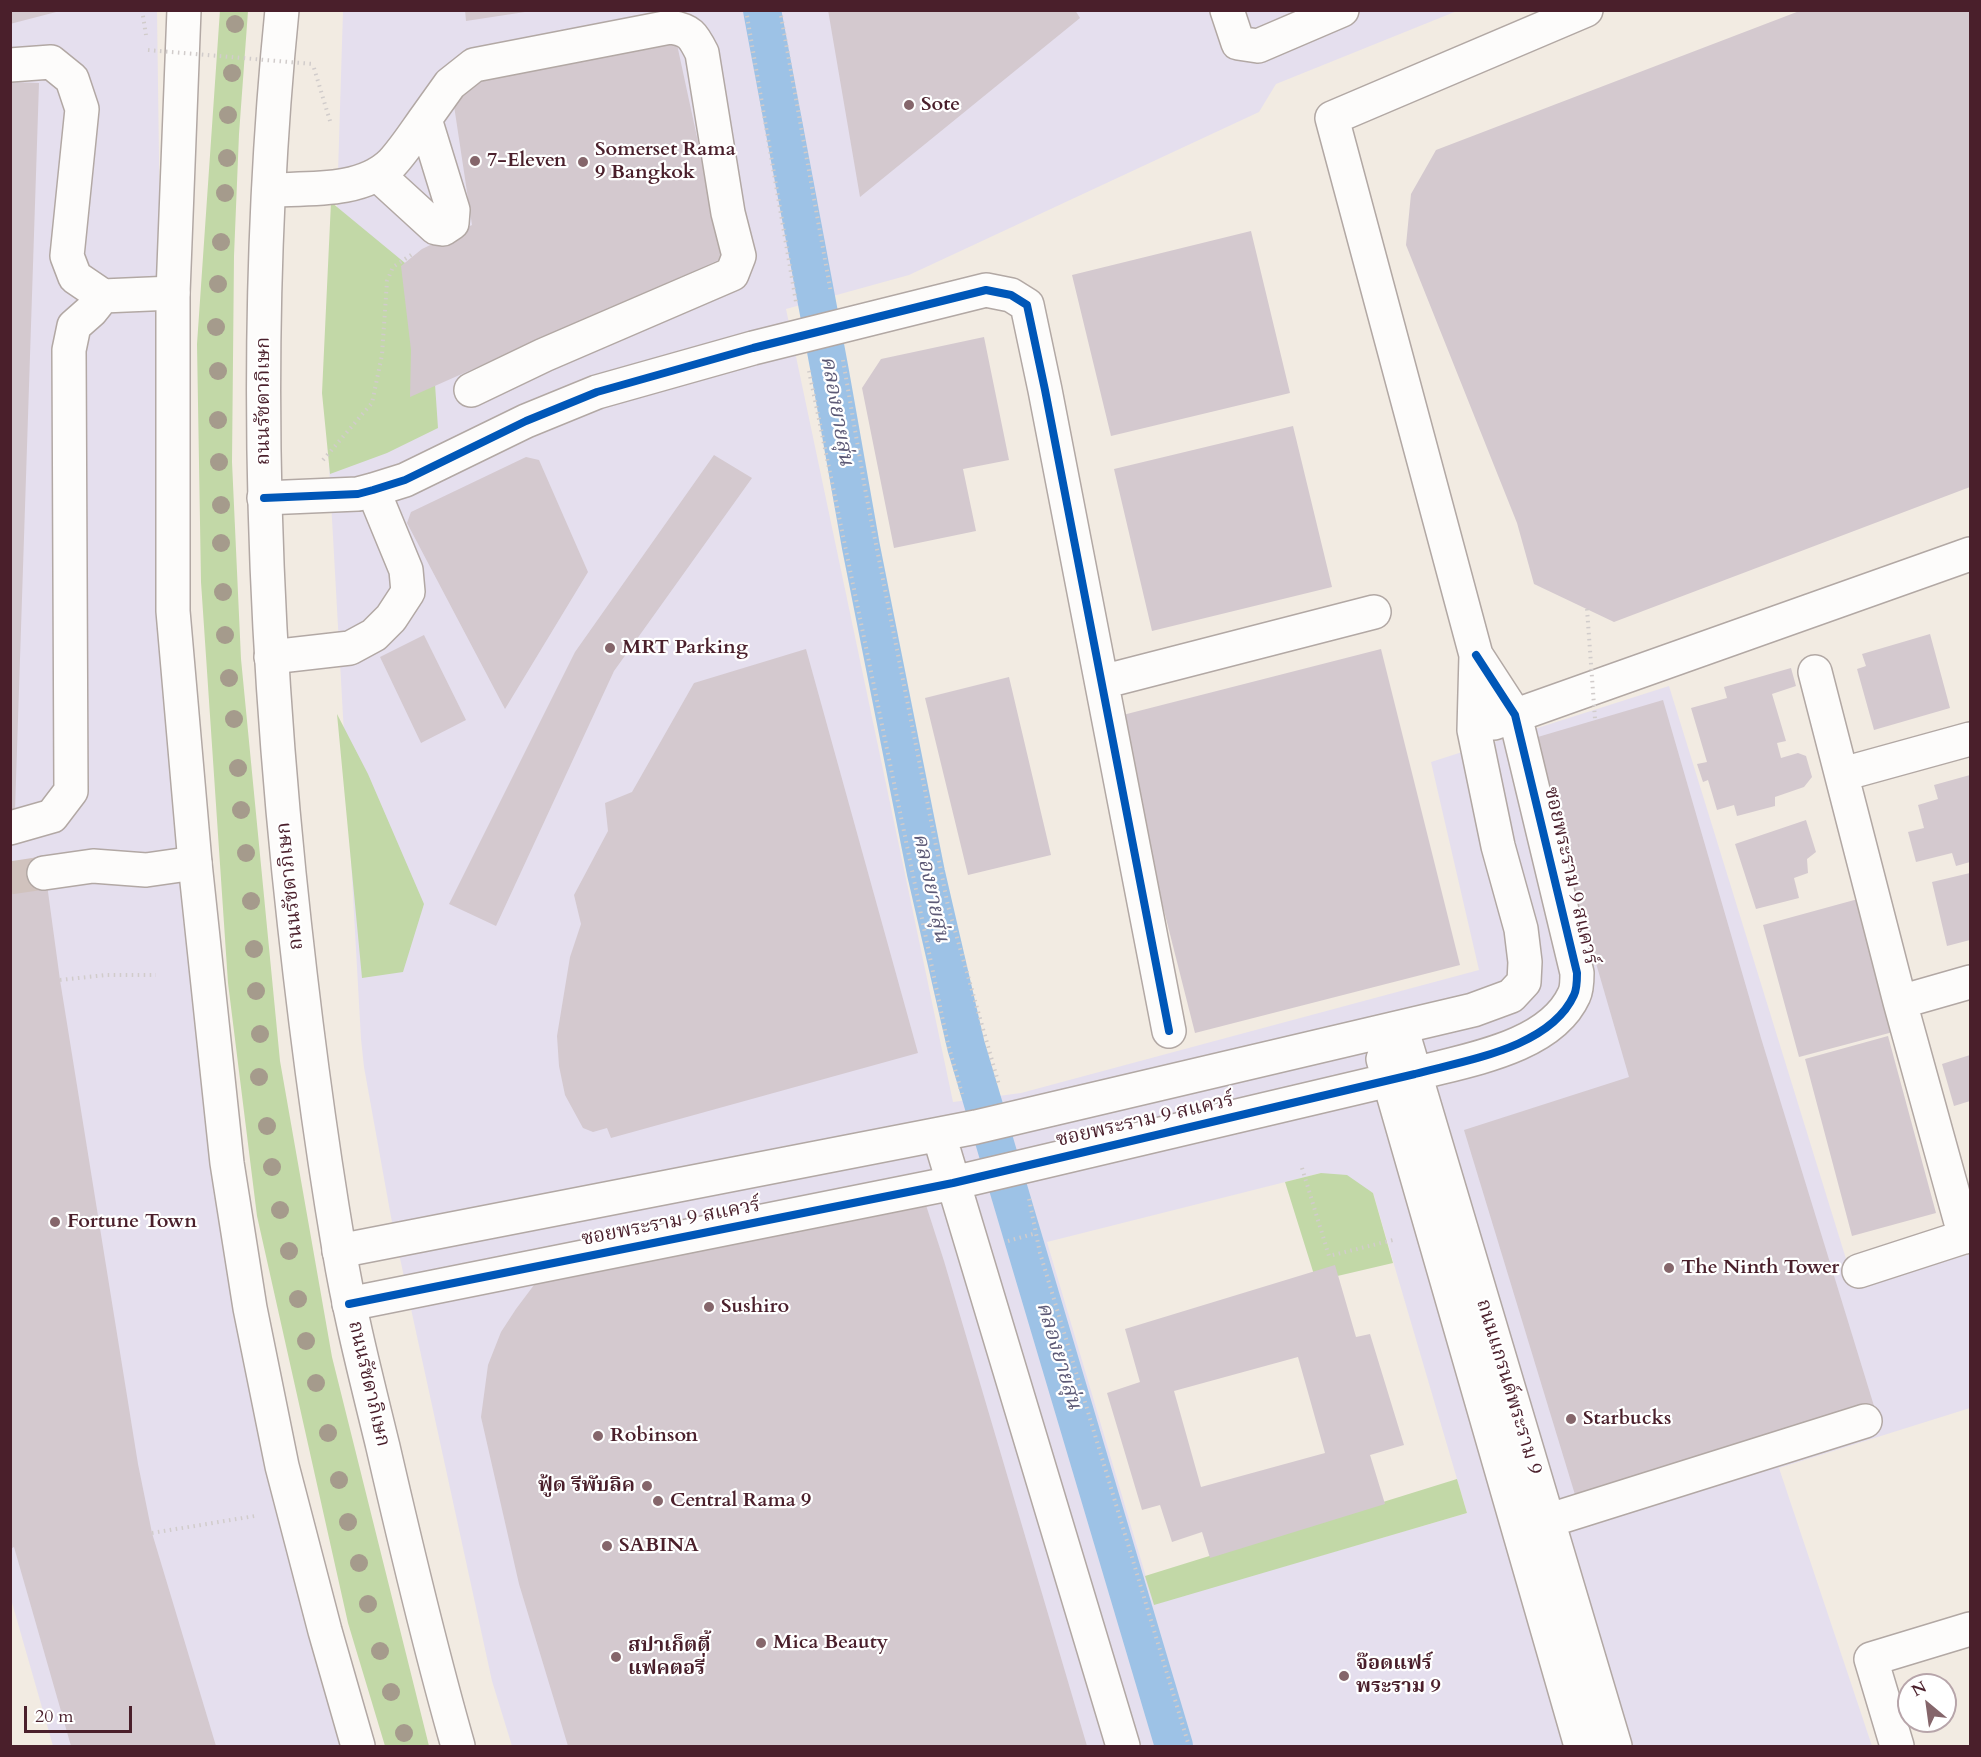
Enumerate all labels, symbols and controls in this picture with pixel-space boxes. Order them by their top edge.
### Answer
place label: Sote [921,93,960,117]
marker: Sote [902,98,916,112]
place label: Somerset Rama 9 Bangkok [595,138,736,185]
place label: 7-Eleven [487,149,567,173]
marker: 7-Eleven [468,154,482,168]
marker: Somerset Rama 9 Bangkok [576,155,590,169]
street label: ถนนรัชดาภิเษก [252,337,276,465]
water label: คลองยายสุ่น [814,354,858,468]
place label: MRT Parking [622,636,748,660]
marker: MRT Parking [603,641,617,655]
street label: ซอยพระราม 9 สแควร์ [1538,785,1602,967]
street label: ถนนรัชดาภิเษก [272,821,310,951]
water label: คลองยายสุ่น [906,831,954,945]
street label: ซอยพระราม 9 สแควร์ [1054,1089,1236,1153]
street label: ซอยพระราม 9 สแควร์ [579,1194,763,1252]
place label: Fortune Town [67,1210,197,1234]
marker: Fortune Town [48,1215,62,1229]
place label: The Ninth Tower [1681,1256,1839,1280]
marker: The Ninth Tower [1662,1261,1676,1275]
place label: Sushiro [721,1295,789,1319]
street label: ถนนแกรนด์พระราม 9 [1470,1296,1546,1478]
water label: คลองยายสุ่น [1030,1299,1086,1413]
marker: Sushiro [702,1300,716,1314]
street label: ถนนรัชดาภิเษก [342,1319,394,1449]
place label: Starbucks [1583,1407,1671,1431]
marker: Starbucks [1564,1412,1578,1426]
place label: Robinson [610,1424,698,1448]
marker: Robinson [591,1429,605,1443]
place label: ฟู้ด รีพับลิค [538,1474,635,1498]
marker: ฟู้ด รีพับลิค [640,1479,654,1493]
place label: Central Rama 9 [670,1489,811,1513]
marker: Central Rama 9 [651,1494,665,1508]
place label: SABINA [619,1534,699,1558]
marker: SABINA [600,1539,614,1553]
place label: Mica Beauty [773,1631,888,1655]
place label: สปาเก็ตตี้ แฟคตอรี่ [628,1634,711,1681]
marker: Mica Beauty [754,1636,768,1650]
marker: สปาเก็ตตี้ แฟคตอรี่ [609,1650,623,1664]
place label: จ๊อดแฟร์ พระราม 9 [1356,1652,1441,1699]
marker: จ๊อดแฟร์ พระราม 9 [1337,1669,1351,1683]
north arrow [1897,1673,1957,1733]
text: N [1908,1676,1931,1702]
scale bar [27,1694,135,1732]
text: 20 m [35,1704,74,1729]

